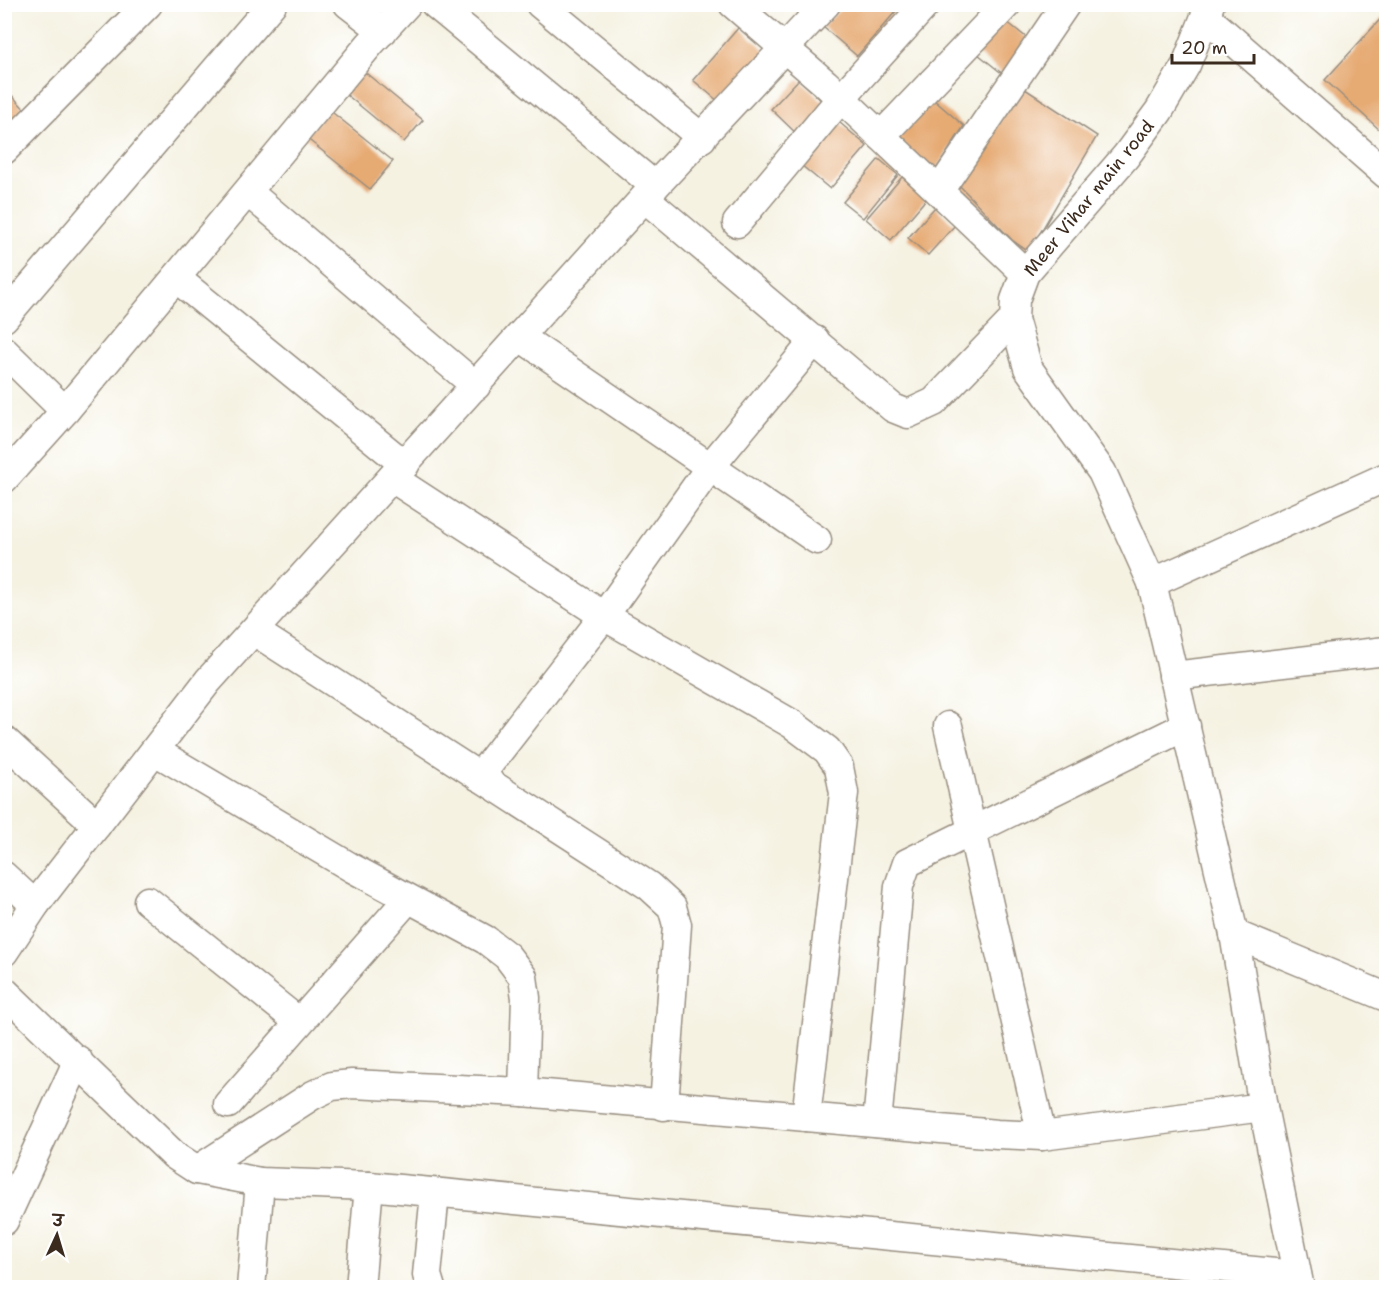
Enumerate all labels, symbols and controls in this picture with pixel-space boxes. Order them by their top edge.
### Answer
scale bar [1172,27,1254,65]
text: 20 m [1181,36,1227,60]
street label: Meer Vihar main road [1018,115,1160,281]
north arrow [27,1205,87,1265]
text: उ [50,1210,65,1231]

